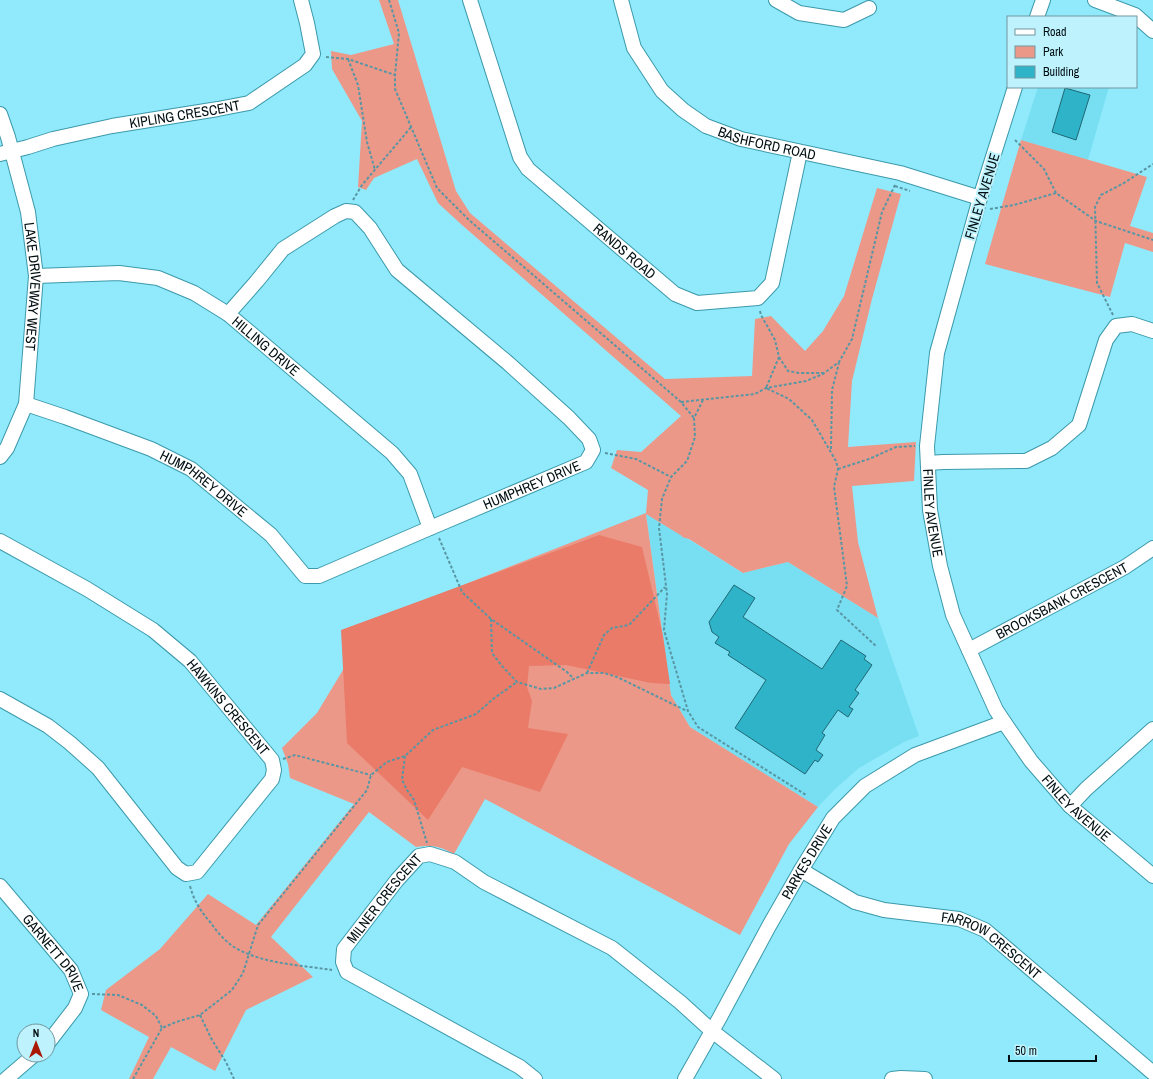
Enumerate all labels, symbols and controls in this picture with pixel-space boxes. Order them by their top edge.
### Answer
legend [1007,16,1137,88]
text: Road [1043,24,1067,40]
text: Park [1043,44,1063,60]
text: Building [1043,64,1080,80]
street label: KIPLING CRESCENT [128,96,241,132]
street label: BASHFORD ROAD [716,122,818,164]
street label: FINLEY AVENUE [960,151,1004,241]
street label: RANDS ROAD [590,219,660,283]
street label: LAKE DRIVEWAY WEST [20,221,45,351]
street label: HILLING DRIVE [228,312,303,380]
street label: HUMPHREY DRIVE [157,446,251,521]
street label: HUMPHREY DRIVE [480,456,583,513]
street label: FINLEY AVENUE [919,468,947,559]
street label: BROOKSBANK CRESCENT [993,558,1131,643]
street label: HAWKINS CRESCENT [183,655,273,759]
street label: FINLEY AVENUE [1038,771,1114,845]
street label: PARKES DRIVE [777,821,836,902]
street label: MILNER CRESCENT [343,850,426,947]
street label: FARROW CRESCENT [940,908,1045,983]
street label: GARNETT DRIVE [19,910,88,994]
north arrow [16,1023,56,1063]
text: N [33,1026,39,1040]
scale bar [1009,1037,1096,1063]
text: 50 m [1015,1043,1037,1059]

